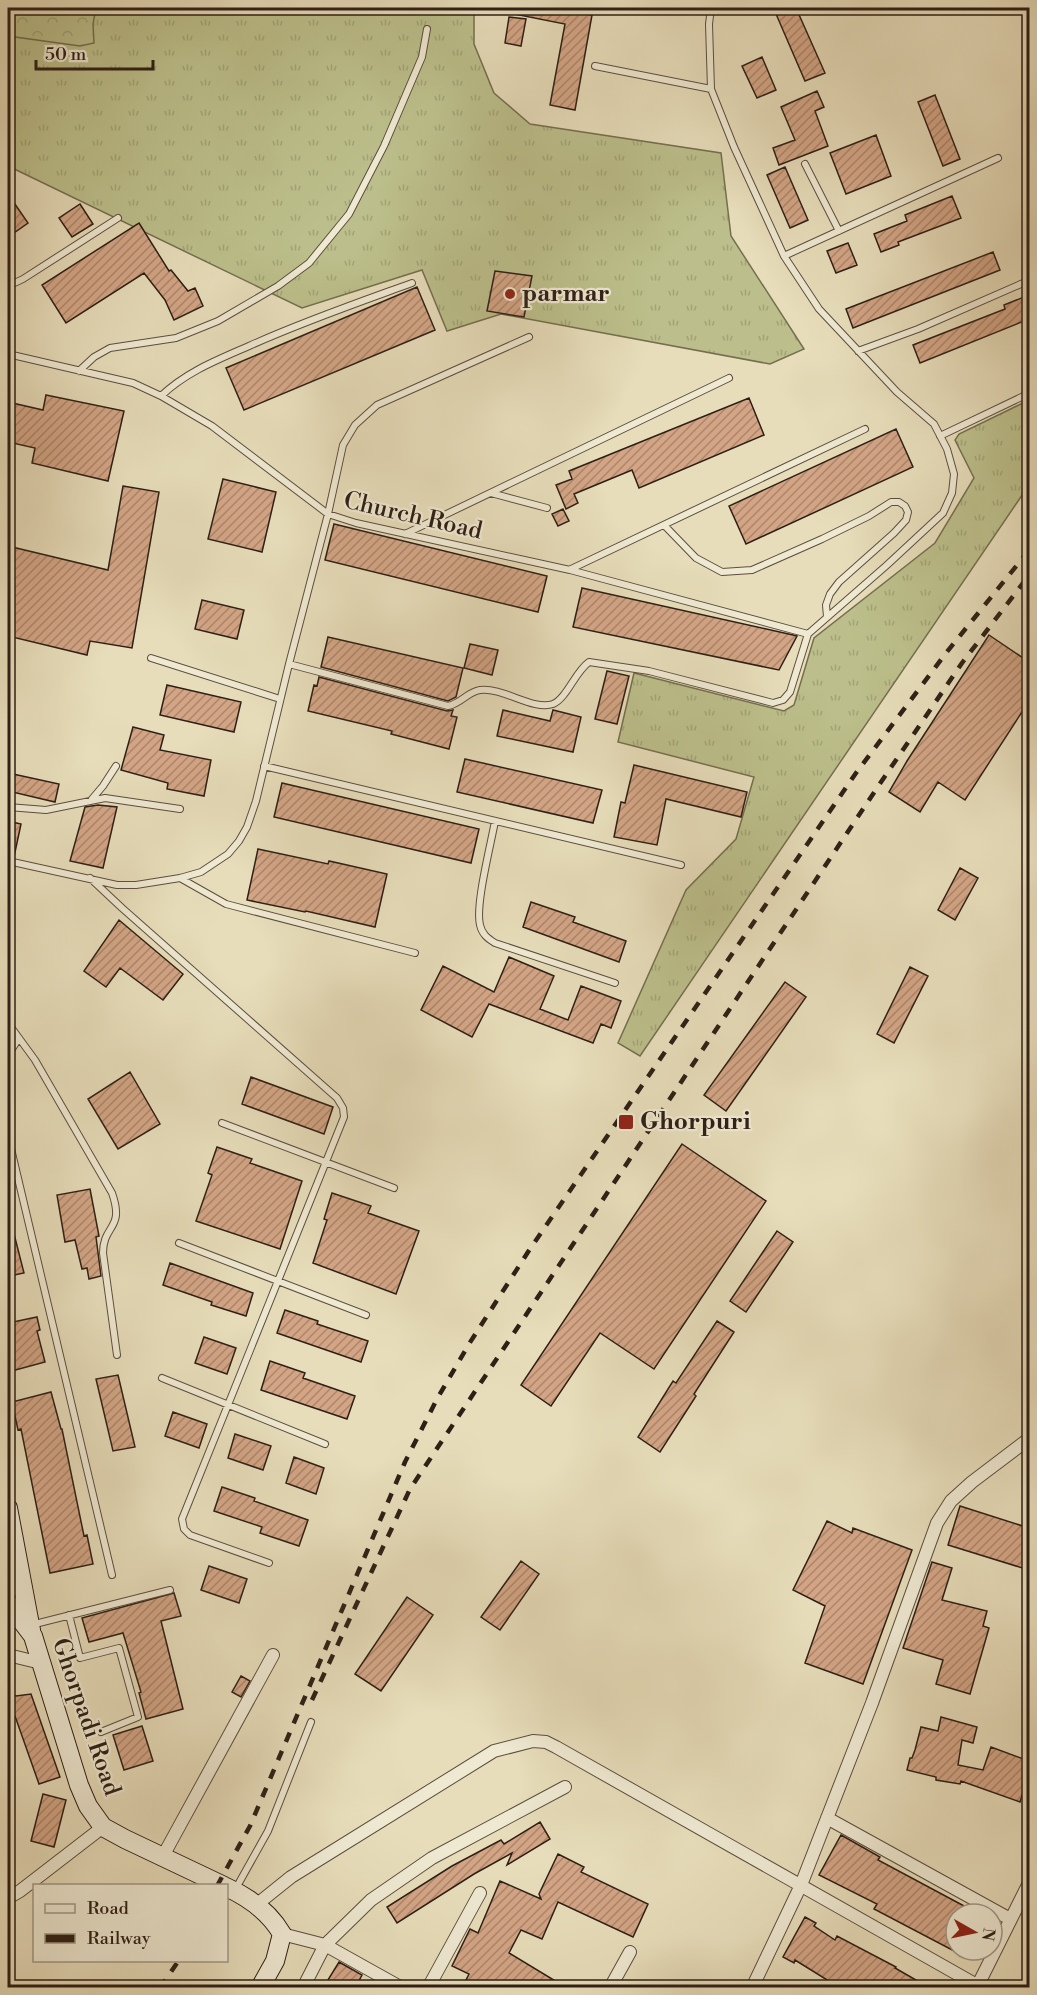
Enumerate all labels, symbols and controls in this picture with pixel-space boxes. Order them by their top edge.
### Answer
scale bar [36,33,153,71]
text: 50 m [45,43,87,66]
place label: parmar [522,279,610,309]
marker: parmar [503,287,517,301]
street label: Church Road [341,485,486,547]
place label: Ghorpuri [640,1107,751,1137]
marker: Ghorpuri [617,1113,635,1131]
street label: Ghorpadi Road [45,1634,127,1800]
legend [33,1884,228,1962]
text: Road [87,1897,130,1920]
north arrow [944,1902,1004,1962]
text: N [977,1926,999,1942]
text: Railway [87,1927,151,1950]

